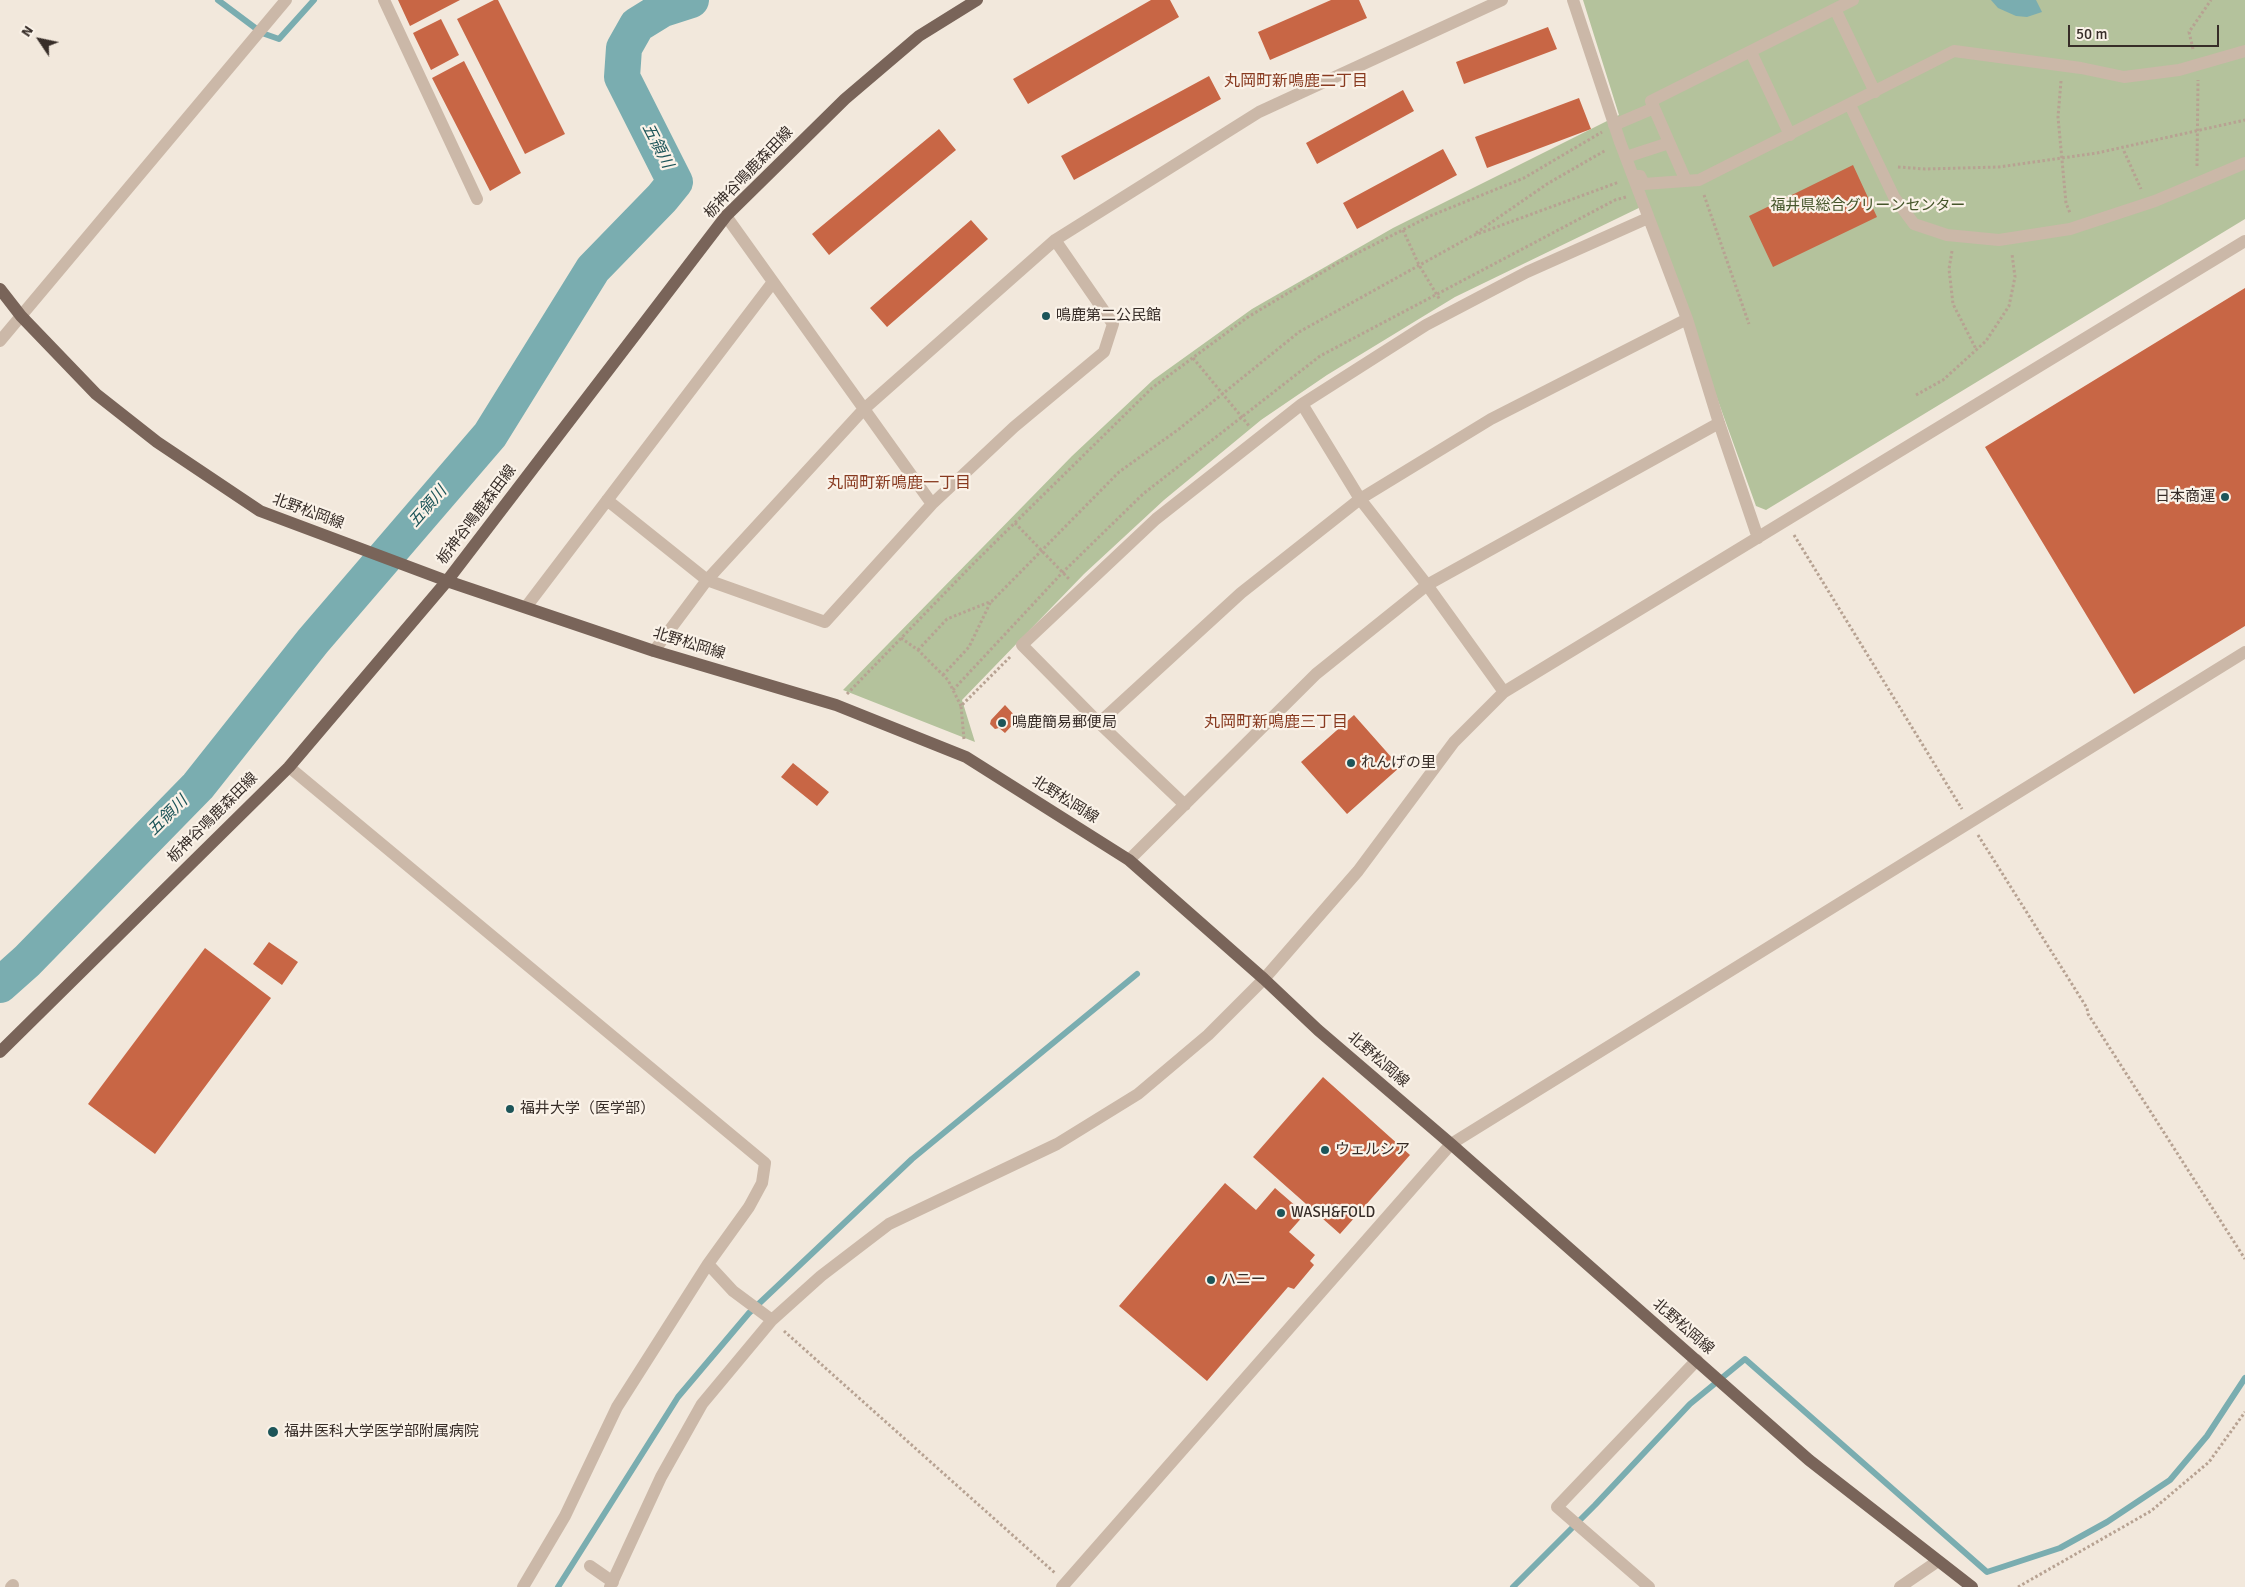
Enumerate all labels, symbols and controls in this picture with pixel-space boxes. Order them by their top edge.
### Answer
north arrow [15,15,65,65]
scale bar [2070,15,2221,47]
text: N [17,23,37,40]
text: 50 m [2076,25,2107,43]
district label: 丸岡町新鳴鹿二丁目 [1224,72,1368,92]
water label: 五領川 [638,120,676,172]
street label: 栃神谷鳴鹿森田線 [701,124,797,222]
park label: 福井県総合グリーンセンター [1771,197,1965,215]
place label: 鳴鹿第二公民館 [1056,307,1161,325]
marker: 鳴鹿第二公民館 [1040,310,1052,322]
street label: 栃神谷鳴鹿森田線 [434,462,520,568]
district label: 丸岡町新鳴鹿一丁目 [827,474,971,494]
water label: 五領川 [405,483,451,531]
place label: 日本商運 [2155,488,2215,506]
street label: 北野松岡線 [270,491,346,533]
marker: 日本商運 [2219,491,2231,503]
street label: 北野松岡線 [651,624,727,664]
district label: 丸岡町新鳴鹿三丁目 [1204,713,1348,733]
place label: 鳴鹿簡易郵便局 [1012,714,1117,732]
marker: 鳴鹿簡易郵便局 [996,717,1008,729]
place label: れんげの里 [1361,754,1436,772]
marker: れんげの里 [1345,757,1357,769]
street label: 栃神谷鳴鹿森田線 [164,769,262,867]
street label: 北野松岡線 [1028,772,1102,828]
water label: 五領川 [144,792,192,840]
street label: 北野松岡線 [1344,1029,1412,1091]
place label: 福井大学（医学部） [520,1100,655,1118]
marker: 福井大学（医学部） [504,1103,516,1115]
place label: ウェルシア [1335,1141,1410,1159]
marker: ウェルシア [1319,1144,1331,1156]
place label: WASH&FOLD [1291,1204,1375,1222]
marker: WASH&FOLD [1275,1207,1287,1219]
place label: ハニー [1221,1271,1266,1289]
marker: ハニー [1205,1274,1217,1286]
street label: 北野松岡線 [1649,1296,1717,1358]
place label: 福井医科大学医学部附属病院 [284,1423,479,1441]
marker: 福井医科大学医学部附属病院 [266,1425,280,1439]

